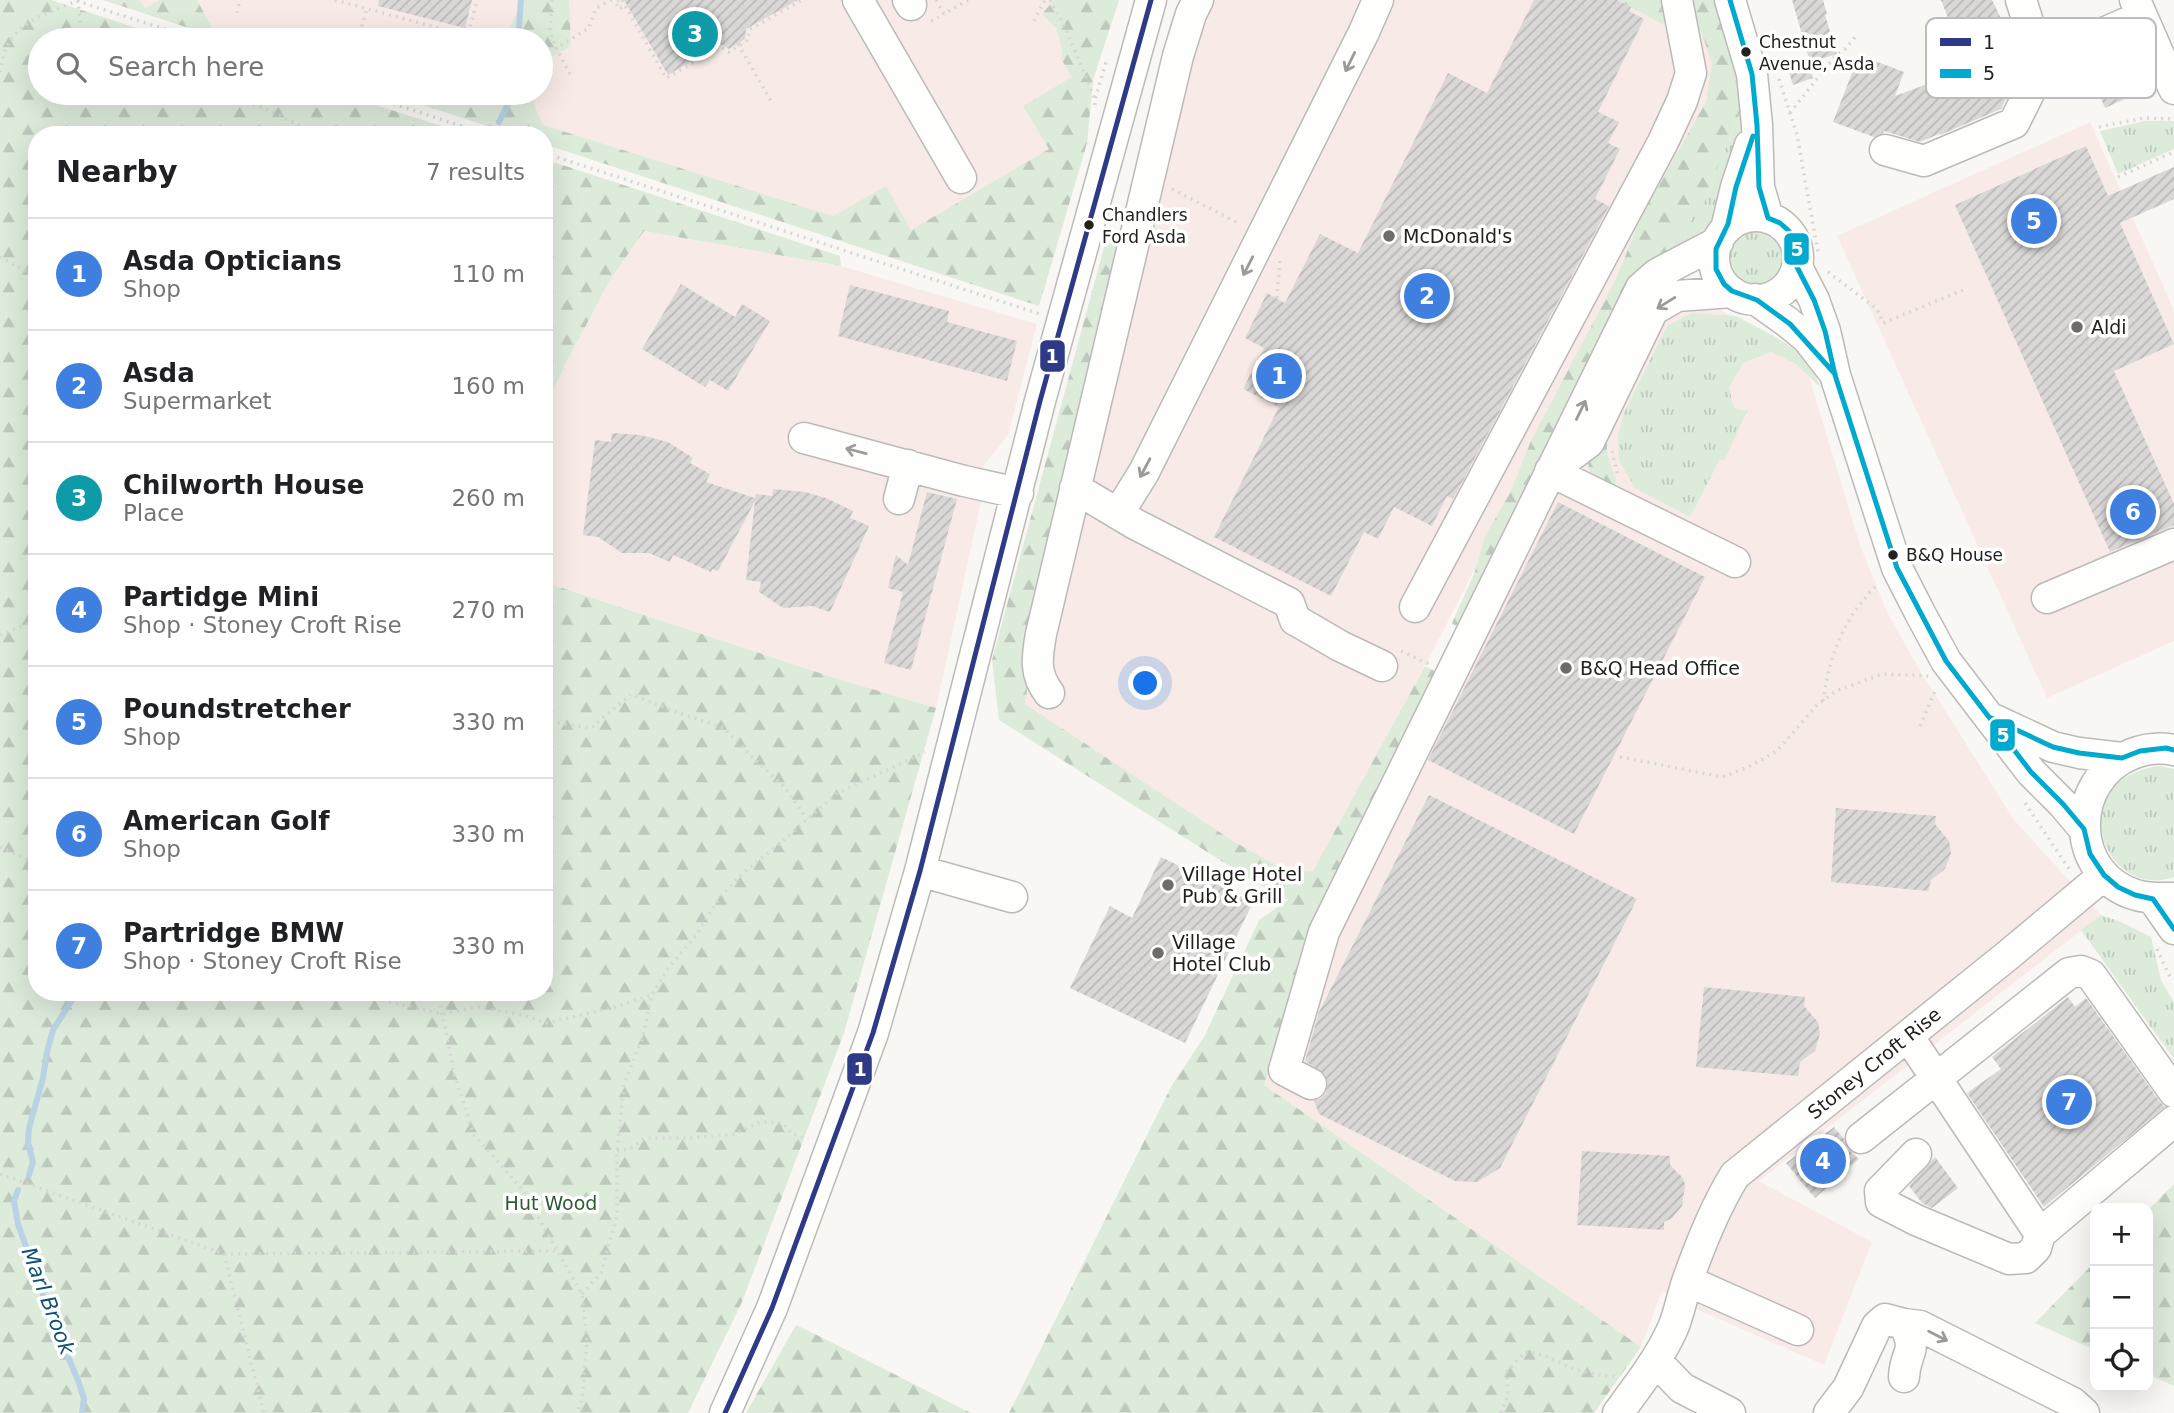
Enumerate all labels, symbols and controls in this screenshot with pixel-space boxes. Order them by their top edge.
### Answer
pin: 3 [672,8,718,60]
legend [1926,18,2156,98]
search box [28,28,553,105]
text: 1 [1983,31,1995,53]
place label: Chestnut Avenue, Asda [1759,32,1875,74]
marker: Chestnut Avenue, Asda [1739,45,1753,59]
icon: search [52,48,90,86]
one-way arrow [1342,51,1356,72]
text: Search here [108,52,264,82]
text: 5 [1983,62,1995,84]
text: Nearby [56,154,178,189]
text: 7 results [426,159,525,185]
pin: 5 [2011,195,2057,247]
place label: Chandlers Ford Asda [1102,205,1188,247]
marker: Chandlers Ford Asda [1082,218,1096,232]
place label: McDonald's [1403,225,1512,247]
marker: McDonald's [1381,228,1397,244]
line badge: 5 [1783,232,1810,266]
text: 5 [1790,238,1804,260]
text: Asda Opticians [123,246,342,276]
one-way arrow [1240,255,1254,275]
text: 1 [71,261,87,287]
text: 110 m [451,261,525,287]
pin: 2 [1404,270,1450,322]
text: Shop [123,276,181,302]
one-way arrow [1656,296,1676,310]
place label: Aldi [2091,316,2127,338]
marker: Aldi [2069,319,2085,335]
line badge: 1 [1039,339,1066,373]
text: 1 [1045,345,1059,367]
pin: 1 [1256,350,1302,402]
text: Asda [123,358,195,388]
text: 2 [71,373,87,399]
text: 160 m [451,373,525,399]
text: Supermarket [123,388,272,414]
one-way arrow [1574,400,1588,421]
one-way arrow [845,444,868,457]
one-way arrow [1138,458,1152,478]
text: Chilworth House [123,470,364,500]
text: 3 [71,485,87,511]
text: 260 m [451,485,525,511]
pin: 6 [2110,486,2156,538]
text: Place [123,500,184,526]
place label: B&Q House [1906,545,2003,565]
marker: B&Q House [1886,548,1900,562]
text: Partidge Mini [123,582,319,612]
text: 4 [71,597,87,623]
text: 270 m [451,597,525,623]
text: Shop · Stoney Croft Rise [123,612,402,638]
place label: B&Q Head Office [1580,657,1740,679]
marker: B&Q Head Office [1558,660,1574,676]
your location [1128,666,1162,700]
text: Poundstretcher [123,694,351,724]
text: 5 [71,709,87,735]
text: 330 m [451,709,525,735]
line badge: 5 [1989,718,2016,752]
text: Shop [123,724,181,750]
text: 5 [1996,724,2010,746]
text: American Golf [123,806,330,836]
text: 6 [71,821,87,847]
text: 330 m [451,821,525,847]
text: Shop [123,836,181,862]
place label: Village Hotel Pub & Grill [1182,863,1302,907]
marker: Village Hotel Pub & Grill [1160,877,1176,893]
text: Partridge BMW [123,918,344,948]
place label: Village Hotel Club [1172,931,1271,975]
text: 7 [71,933,87,959]
text: 330 m [451,933,525,959]
marker: Village Hotel Club [1150,945,1166,961]
text: Shop · Stoney Croft Rise [123,948,402,974]
street label: Stoney Croft Rise [1803,1003,1945,1123]
line badge: 1 [846,1052,873,1086]
text: 1 [853,1058,867,1080]
pin: 7 [2046,1076,2092,1128]
pin: 4 [1800,1135,1846,1187]
park label: Hut Wood [505,1192,597,1214]
map controls [2090,1203,2153,1392]
button: + [2090,1203,2153,1266]
water label: Marl Brook [17,1244,80,1359]
button: − [2090,1266,2153,1329]
one-way arrow [1927,1329,1948,1343]
button: locate [2090,1329,2153,1392]

